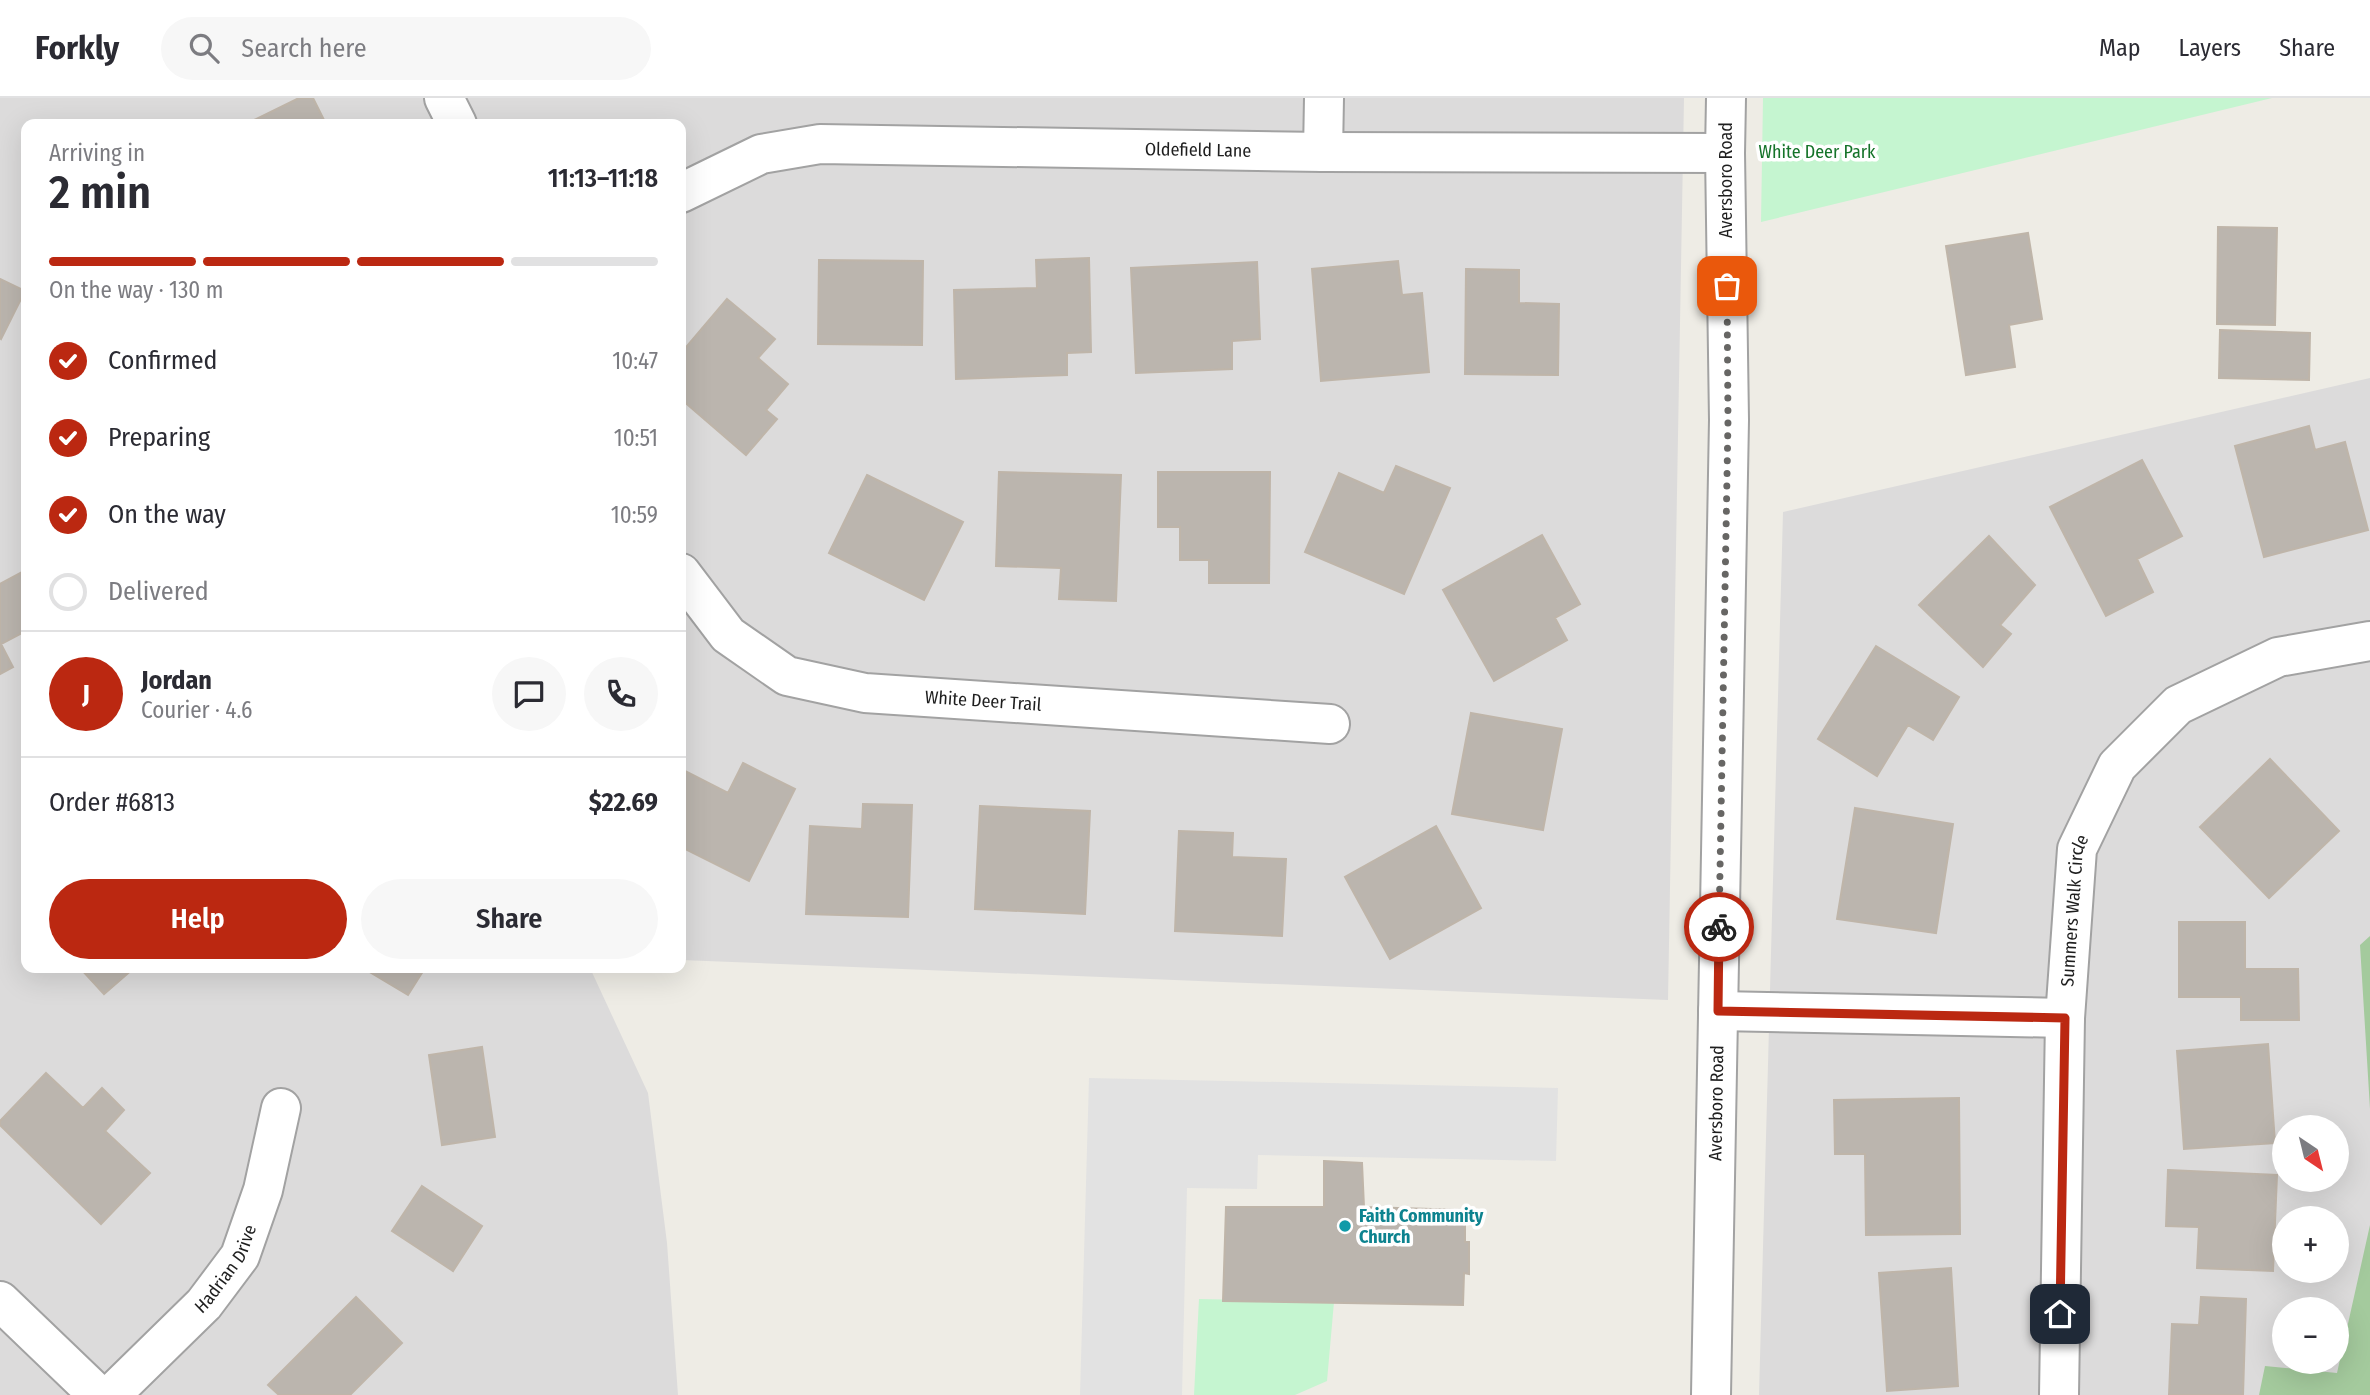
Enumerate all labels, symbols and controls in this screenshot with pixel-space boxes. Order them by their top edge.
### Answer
search box [161,17,651,80]
text: Forkly [35,28,119,68]
icon: search [185,29,223,67]
text: Search here [241,33,367,64]
text: Map [2099,34,2141,62]
text: Layers [2179,34,2241,62]
text: Share [2279,34,2335,62]
street label: Aversboro Road [1715,122,1737,238]
street label: Oldefield Lane [1145,138,1252,162]
text: Arriving in [49,139,145,167]
park label: White Deer Park [1759,141,1876,163]
text: 11:13–11:18 [548,163,658,194]
text: 2 min [49,165,151,220]
pin [1697,256,1757,316]
icon: bag [1708,267,1746,305]
text: On the way · 130 m [49,276,223,304]
icon: check [49,342,87,380]
text: Confirmed [108,345,218,376]
text: 10:47 [612,347,658,375]
icon: check [49,419,87,457]
text: Preparing [108,422,210,453]
text: 10:51 [614,424,658,452]
icon: check [49,496,87,534]
text: On the way [108,499,226,530]
text: 10:59 [611,501,658,529]
text: Delivered [108,576,209,607]
button: chat [492,657,566,731]
button: phone [584,657,658,731]
text: Jordan [141,665,212,696]
text: J [82,679,90,710]
street label: White Deer Trail [924,686,1042,716]
text: Courier · 4.6 [141,696,252,724]
text: Order #6813 [49,787,175,818]
text: $22.69 [589,787,658,818]
street label: Summers Walk Circle [2056,831,2093,987]
button: Help [49,879,347,959]
button: Share [361,879,658,959]
courier [1684,892,1754,962]
icon: bike [1700,908,1738,946]
street label: Aversboro Road [1704,1045,1728,1161]
north arrow [2272,1115,2348,1192]
map controls [2272,1115,2349,1374]
place label: Faith Community Church [1359,1205,1484,1248]
button: + [2272,1206,2349,1283]
marker: Faith Community Church [1337,1218,1353,1234]
street label: Hadrian Drive [190,1222,261,1318]
pin [2030,1284,2090,1344]
icon: home [2041,1295,2079,1333]
button: − [2272,1297,2349,1374]

